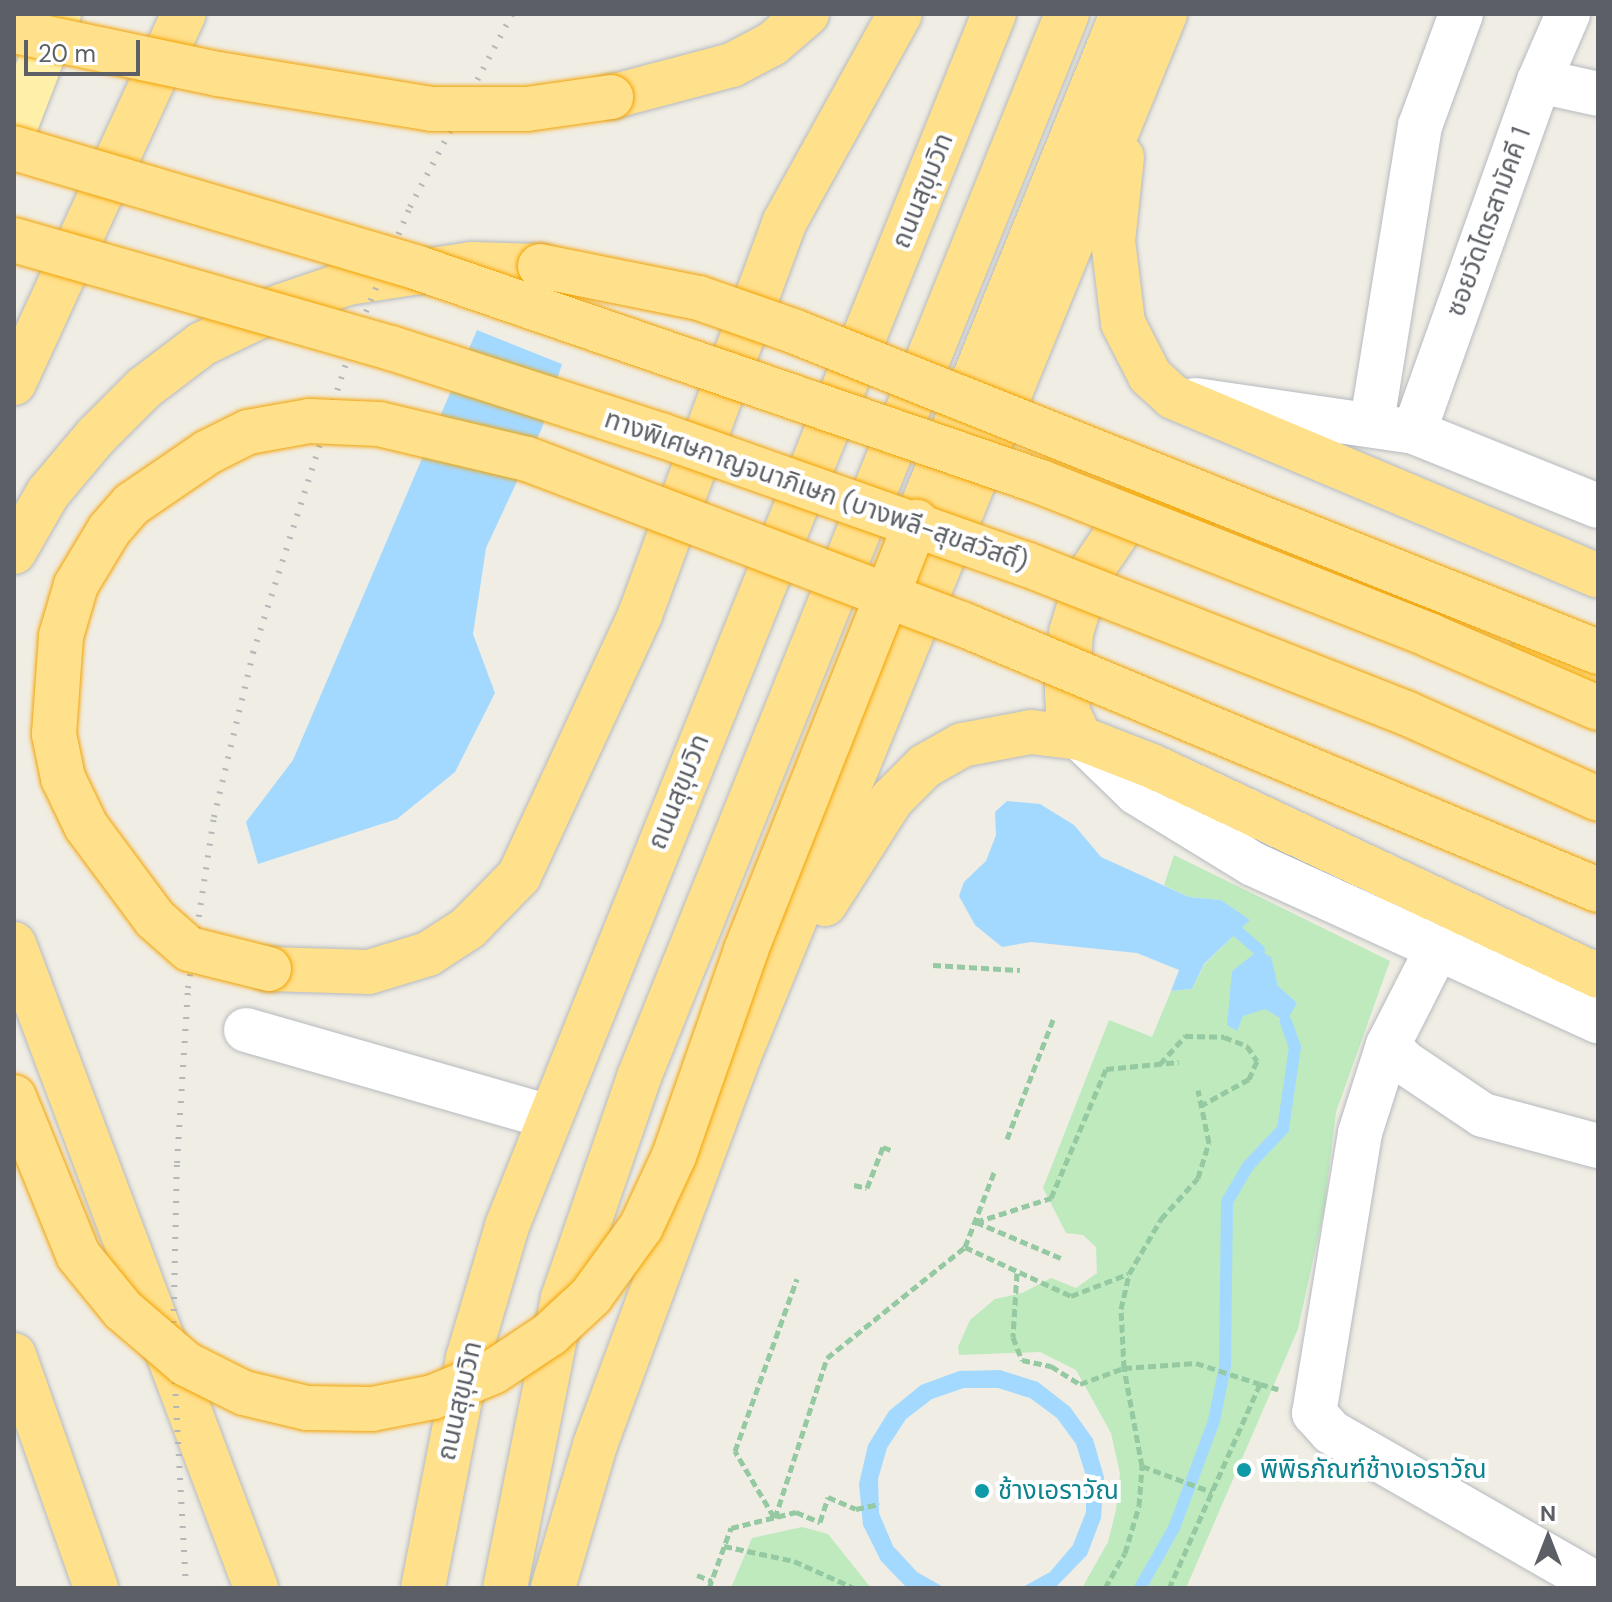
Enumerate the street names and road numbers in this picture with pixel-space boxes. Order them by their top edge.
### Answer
street label: ซอยวัดไตรสามัคคี 1 [1440,123,1538,321]
street label: ถนนสุขุมวิท [886,129,960,253]
street label: ทางพิเศษกาญจนาภิเษก (บางพลี-สุขสวัสดิ์) [600,404,1032,578]
street label: ถนนสุขุมวิท [642,730,716,854]
street label: ถนนสุขุมวิท [431,1338,489,1464]

